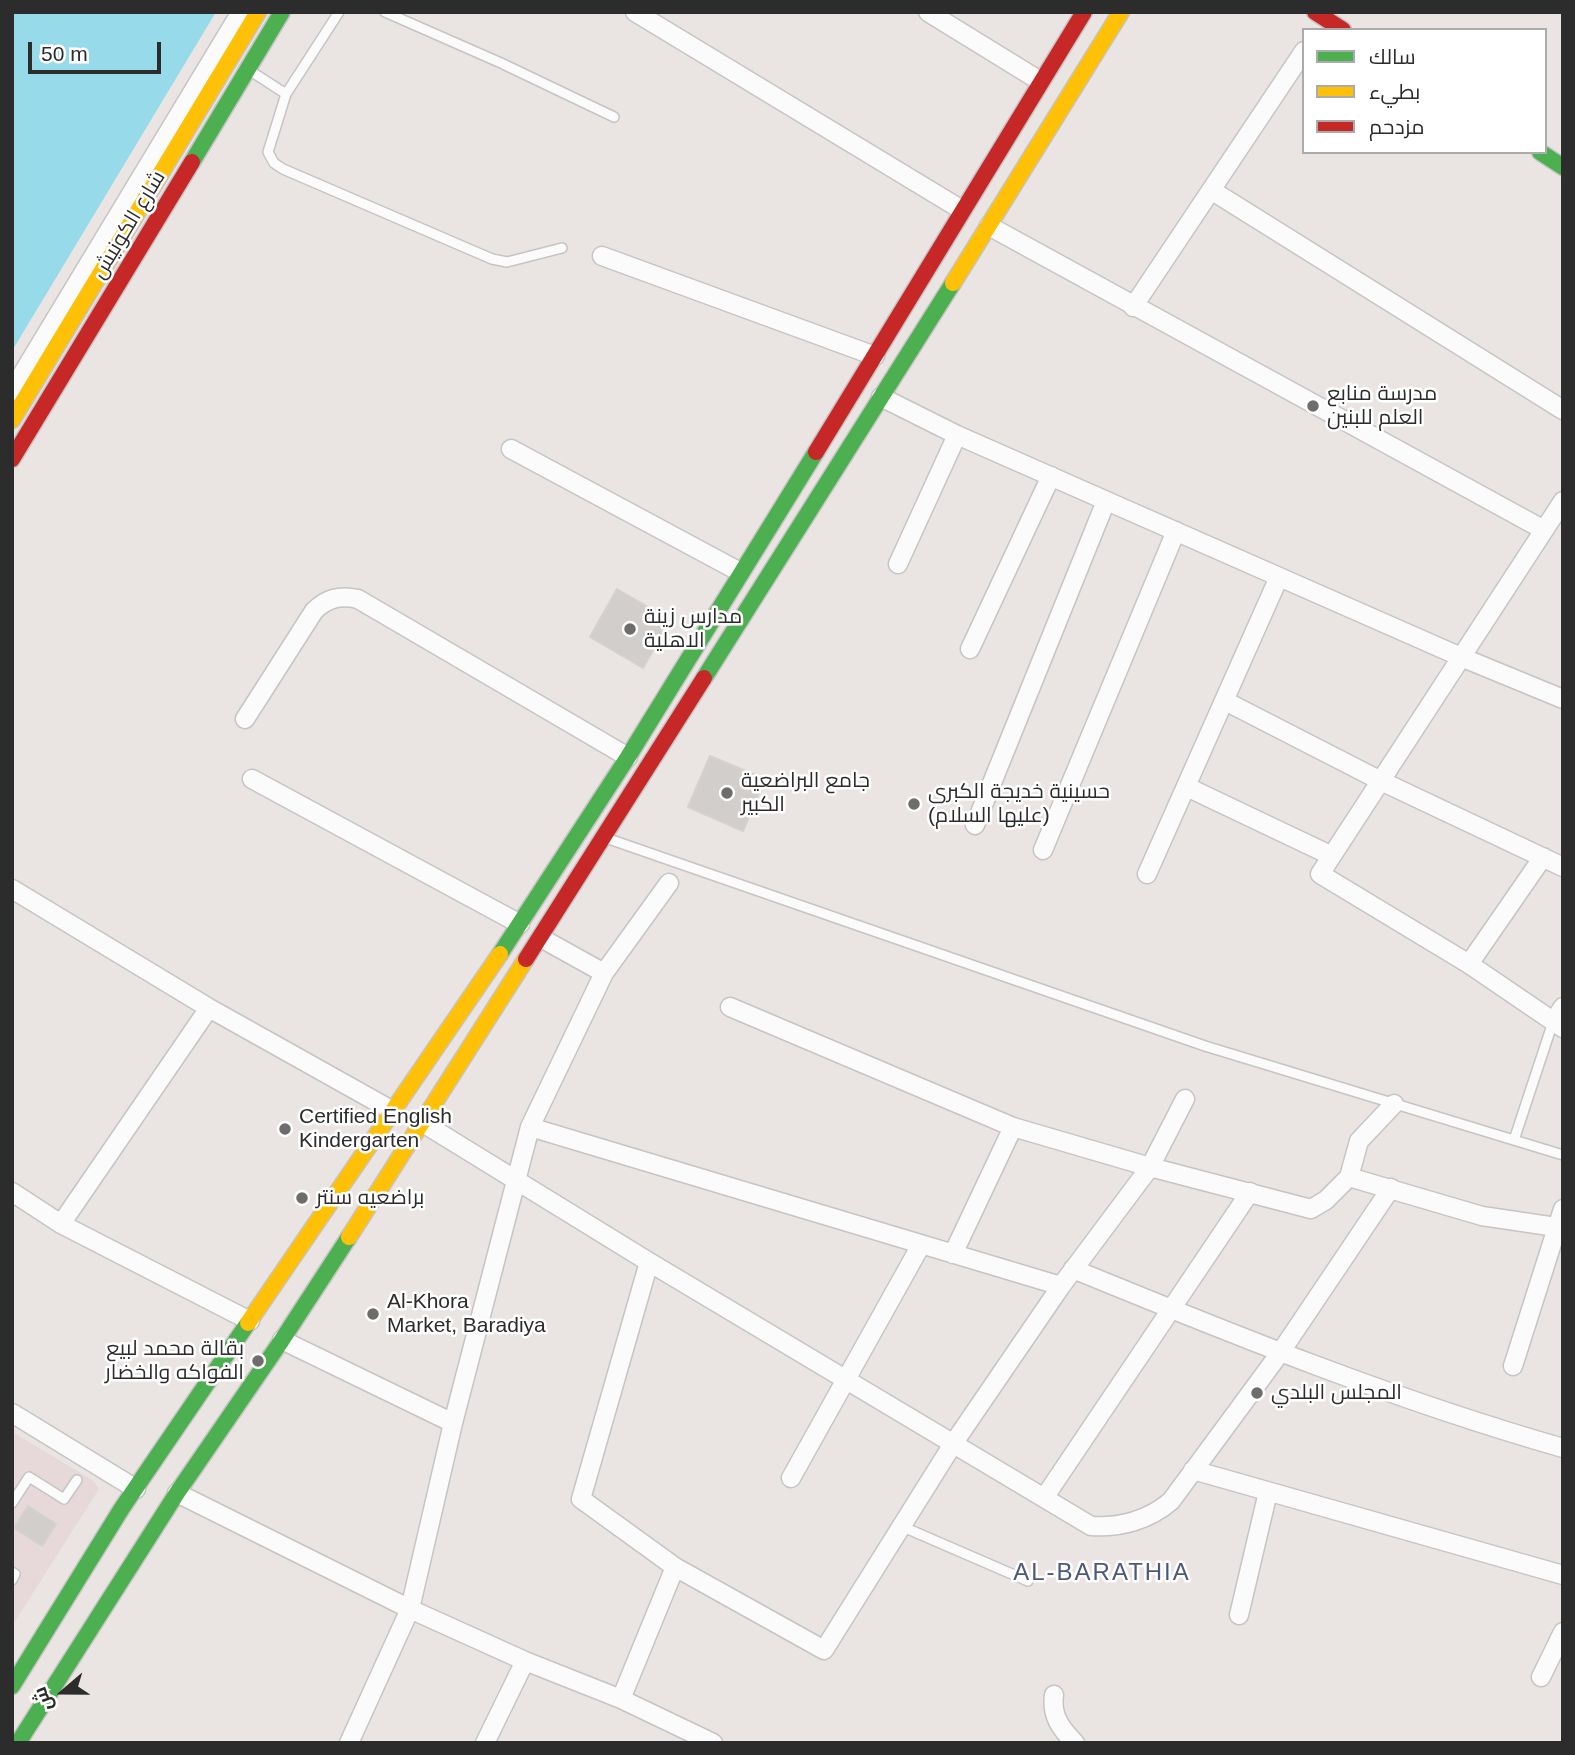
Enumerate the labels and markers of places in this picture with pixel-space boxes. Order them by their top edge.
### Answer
place label: مدرسة منابع العلم للبنين [1327,381,1437,431]
marker: مدرسة منابع العلم للبنين [1305,398,1321,414]
place label: مدارس زينة الاهلية [644,604,742,654]
marker: مدارس زينة الاهلية [622,621,638,637]
place label: جامع البراضعية الكبير [741,768,870,818]
place label: حسينية خديجة الكبرى (عليها السلام) [928,779,1110,829]
marker: جامع البراضعية الكبير [719,785,735,801]
marker: حسينية خديجة الكبرى (عليها السلام) [906,796,922,812]
place label: Certified English Kindergarten [299,1104,452,1154]
marker: Certified English Kindergarten [277,1121,293,1137]
place label: براضعيه سنتر [316,1185,424,1211]
marker: براضعيه سنتر [294,1190,310,1206]
place label: Al-Khora Market, Baradiya [387,1289,546,1339]
marker: Al-Khora Market, Baradiya [365,1306,381,1322]
place label: بقالة محمد لبيع الفواكه والخضار [105,1336,244,1386]
marker: بقالة محمد لبيع الفواكه والخضار [250,1353,266,1369]
place label: المجلس البلدي [1271,1380,1402,1406]
marker: المجلس البلدي [1249,1385,1265,1401]

